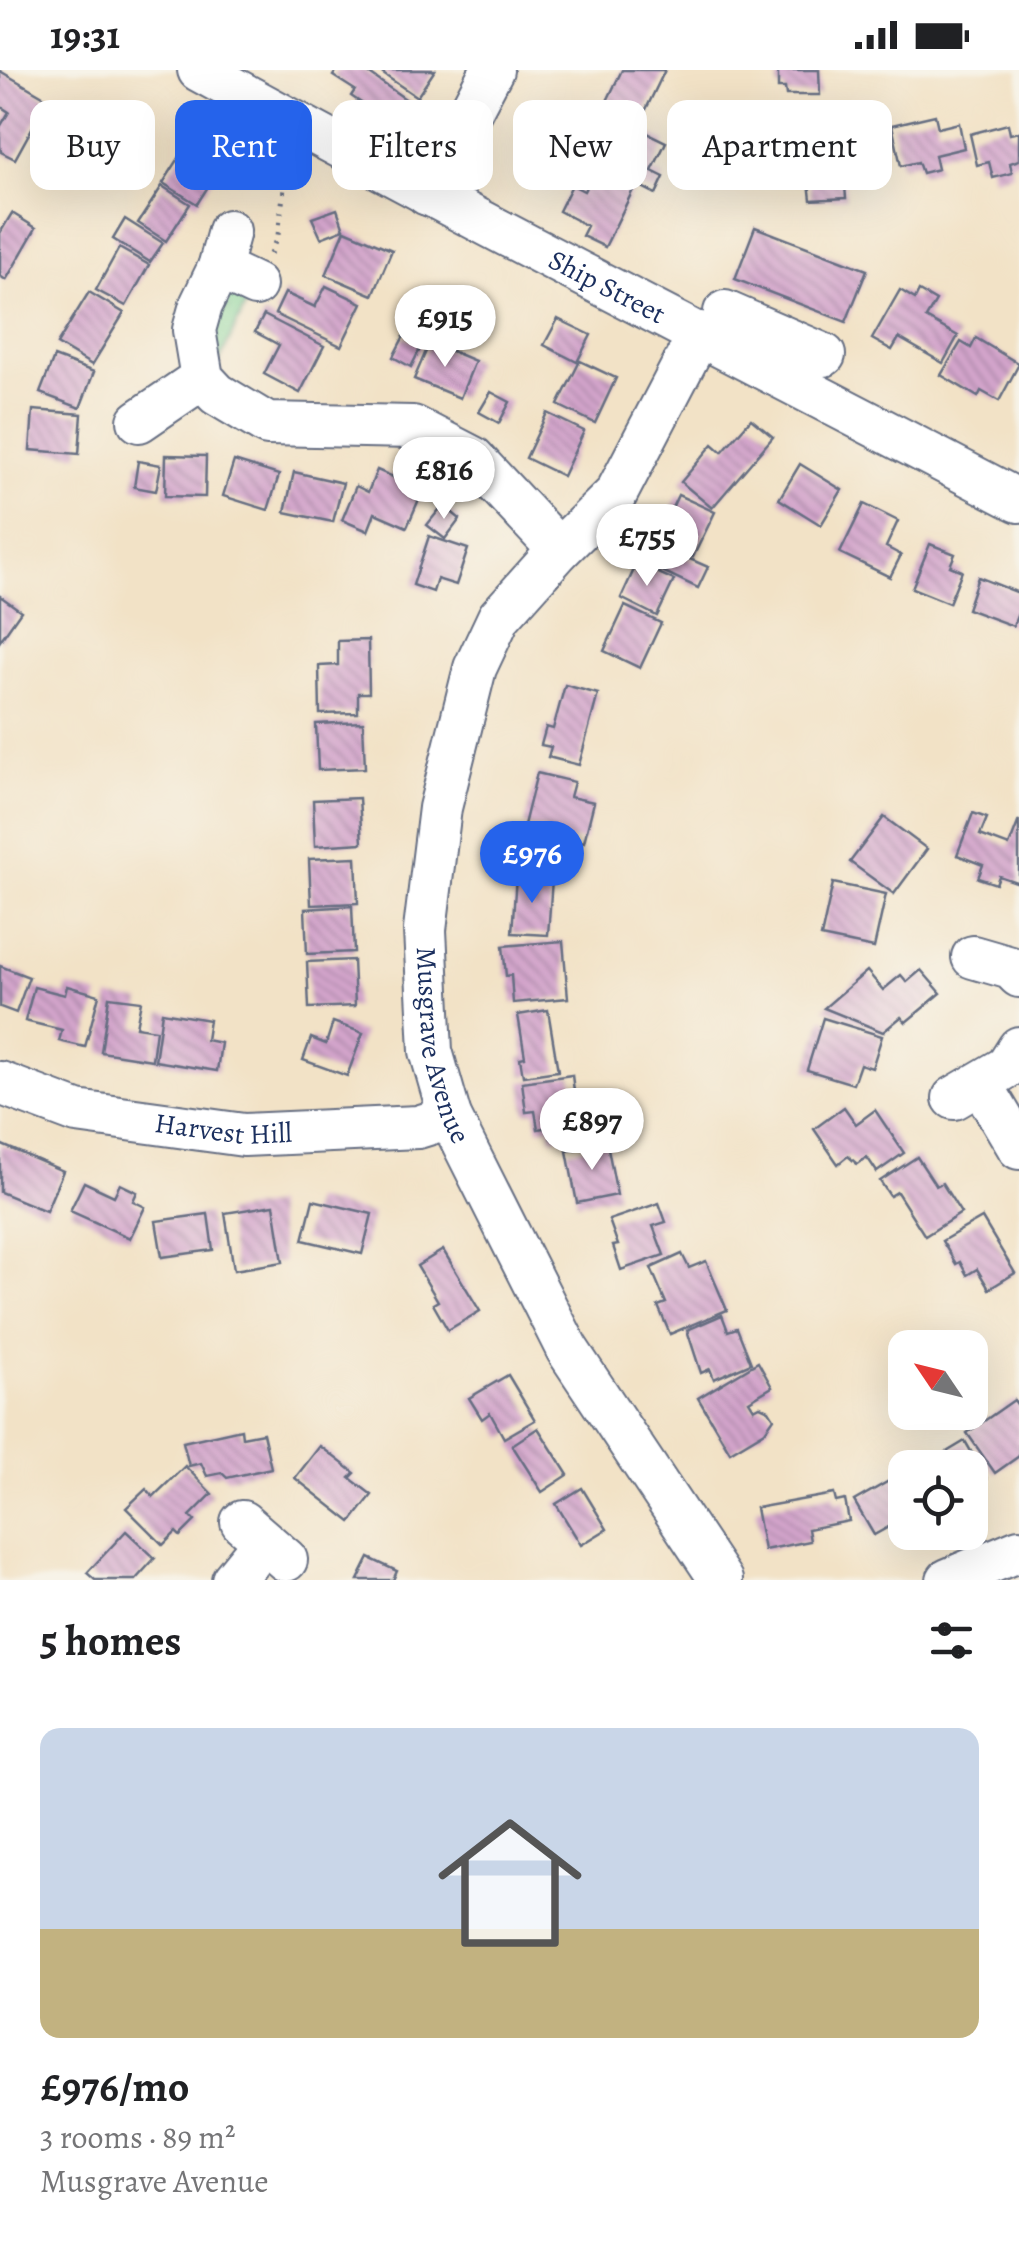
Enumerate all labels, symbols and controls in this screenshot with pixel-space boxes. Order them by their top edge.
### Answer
text: 19:31 [50,9,120,61]
chip: Buy [30,100,155,190]
chip: Rent [175,100,312,190]
chip: Filters [332,100,493,190]
chip: New [513,100,647,190]
chip: Apartment [667,100,892,190]
street label: Ship Street [542,241,672,333]
pin: £915 [386,285,504,370]
text: £915 [417,295,473,339]
pin: £816 [385,437,503,522]
text: £816 [415,447,473,491]
pin: £755 [588,504,706,589]
text: £755 [618,514,676,558]
pin: £976 [473,821,591,906]
text: £976 [502,831,562,875]
street label: Musgrave Avenue [407,946,479,1150]
pin: £897 [533,1088,651,1173]
text: £897 [562,1098,622,1142]
street label: Harvest Hill [152,1104,293,1154]
north arrow [888,1330,988,1430]
map controls [888,1330,988,1550]
button: locate [888,1450,988,1550]
text: 5 homes [40,1612,181,1669]
icon: filters [924,1613,979,1668]
icon: home [420,1793,600,1973]
text: £976/mo [40,2058,189,2115]
text: 3 rooms · 89 m² [40,2115,236,2159]
text: Musgrave Avenue [40,2159,269,2203]

